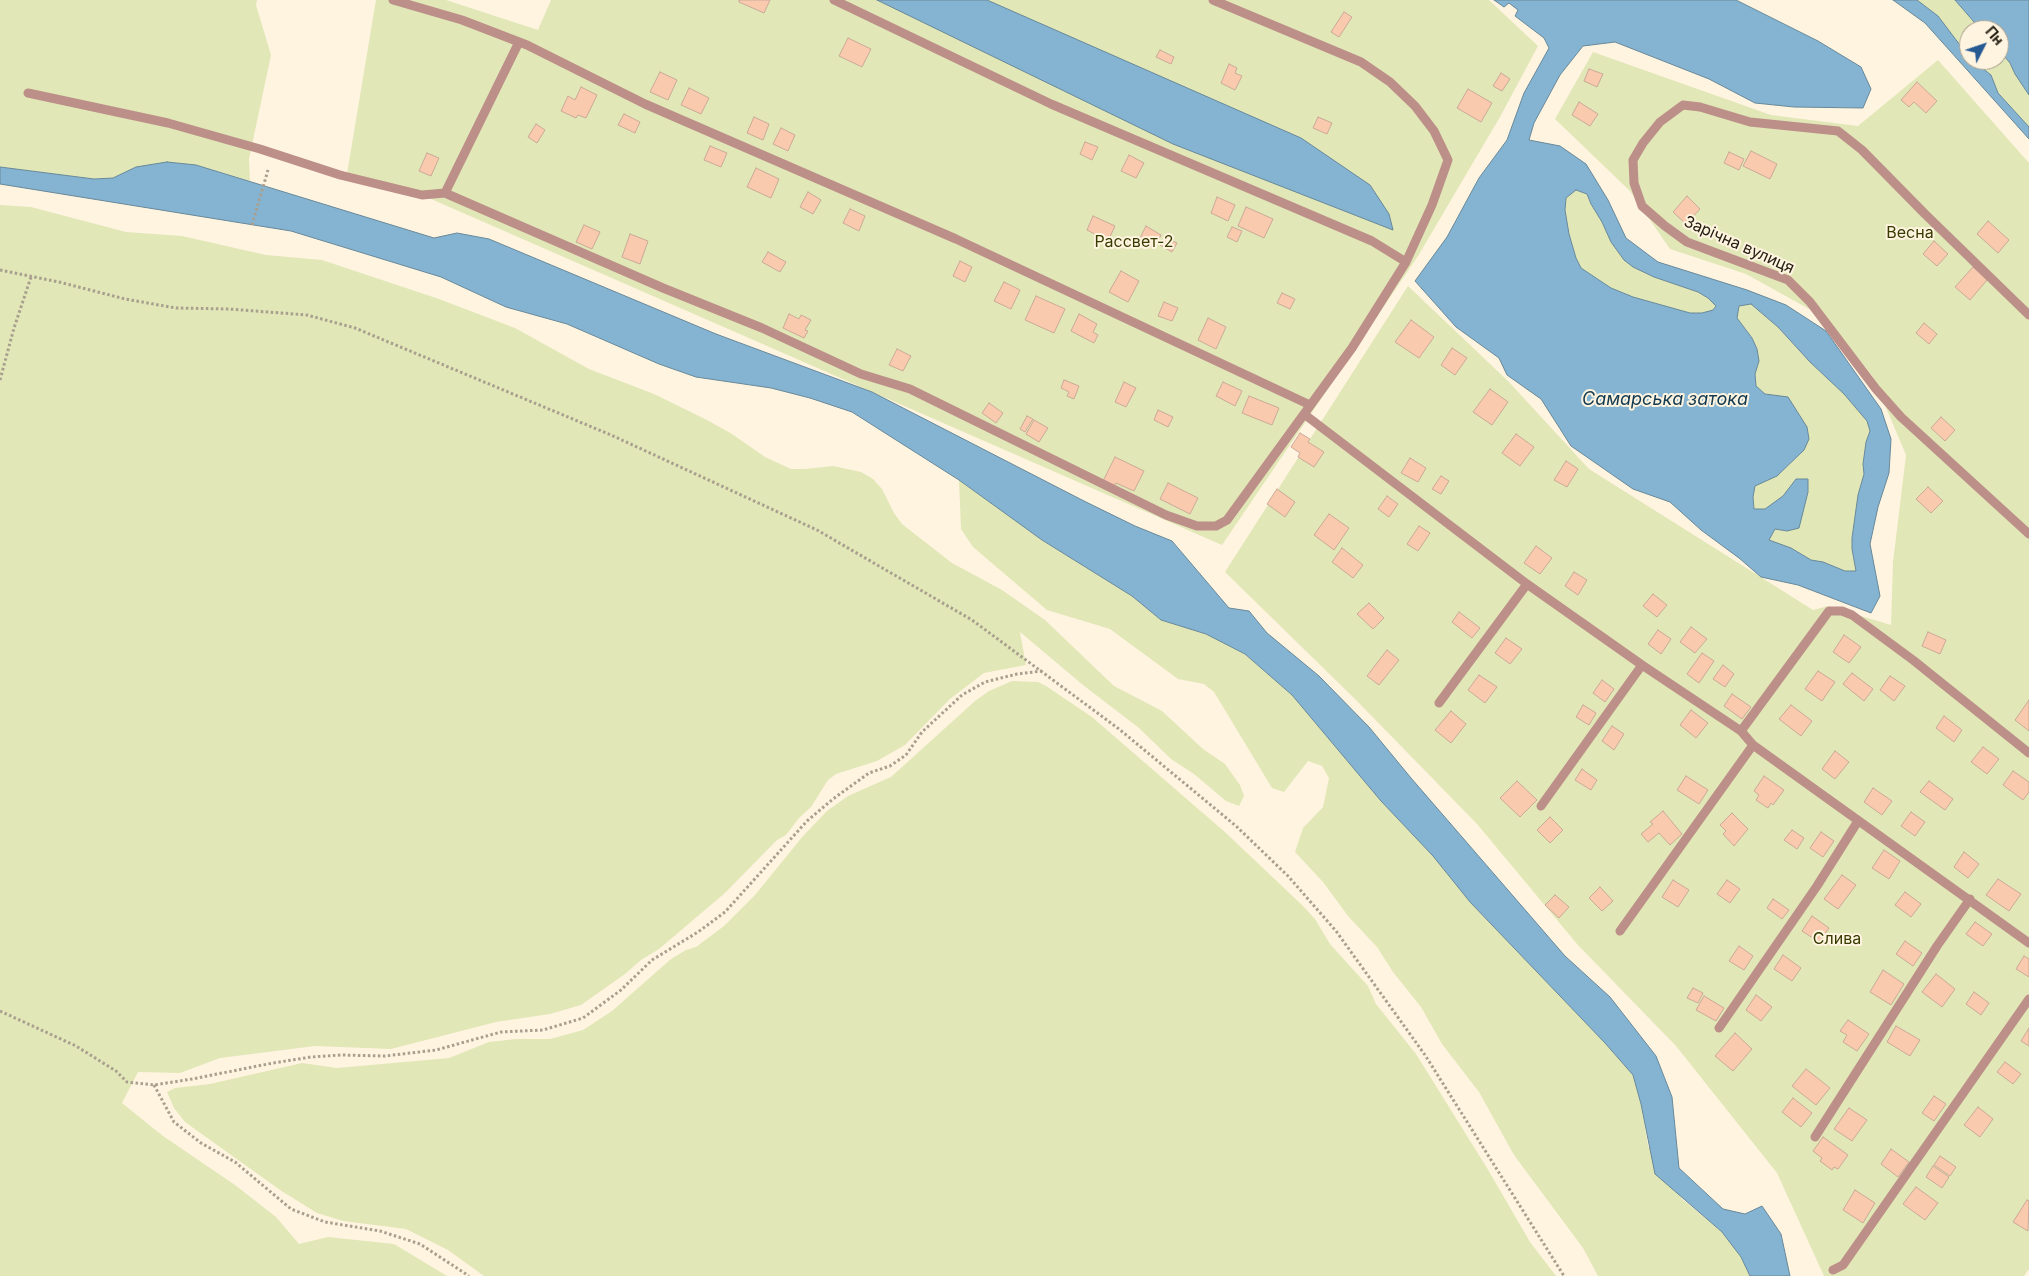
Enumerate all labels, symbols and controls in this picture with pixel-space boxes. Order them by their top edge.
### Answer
north arrow [1959,20,2009,70]
text: Пн [1982,23,2008,48]
street label: Зарічна вулиця [1681,212,1797,278]
park label: Весна [1886,223,1934,243]
park label: Рассвет-2 [1094,232,1174,252]
water label: Самарська затока [1582,389,1748,411]
park label: Слива [1813,929,1861,949]

